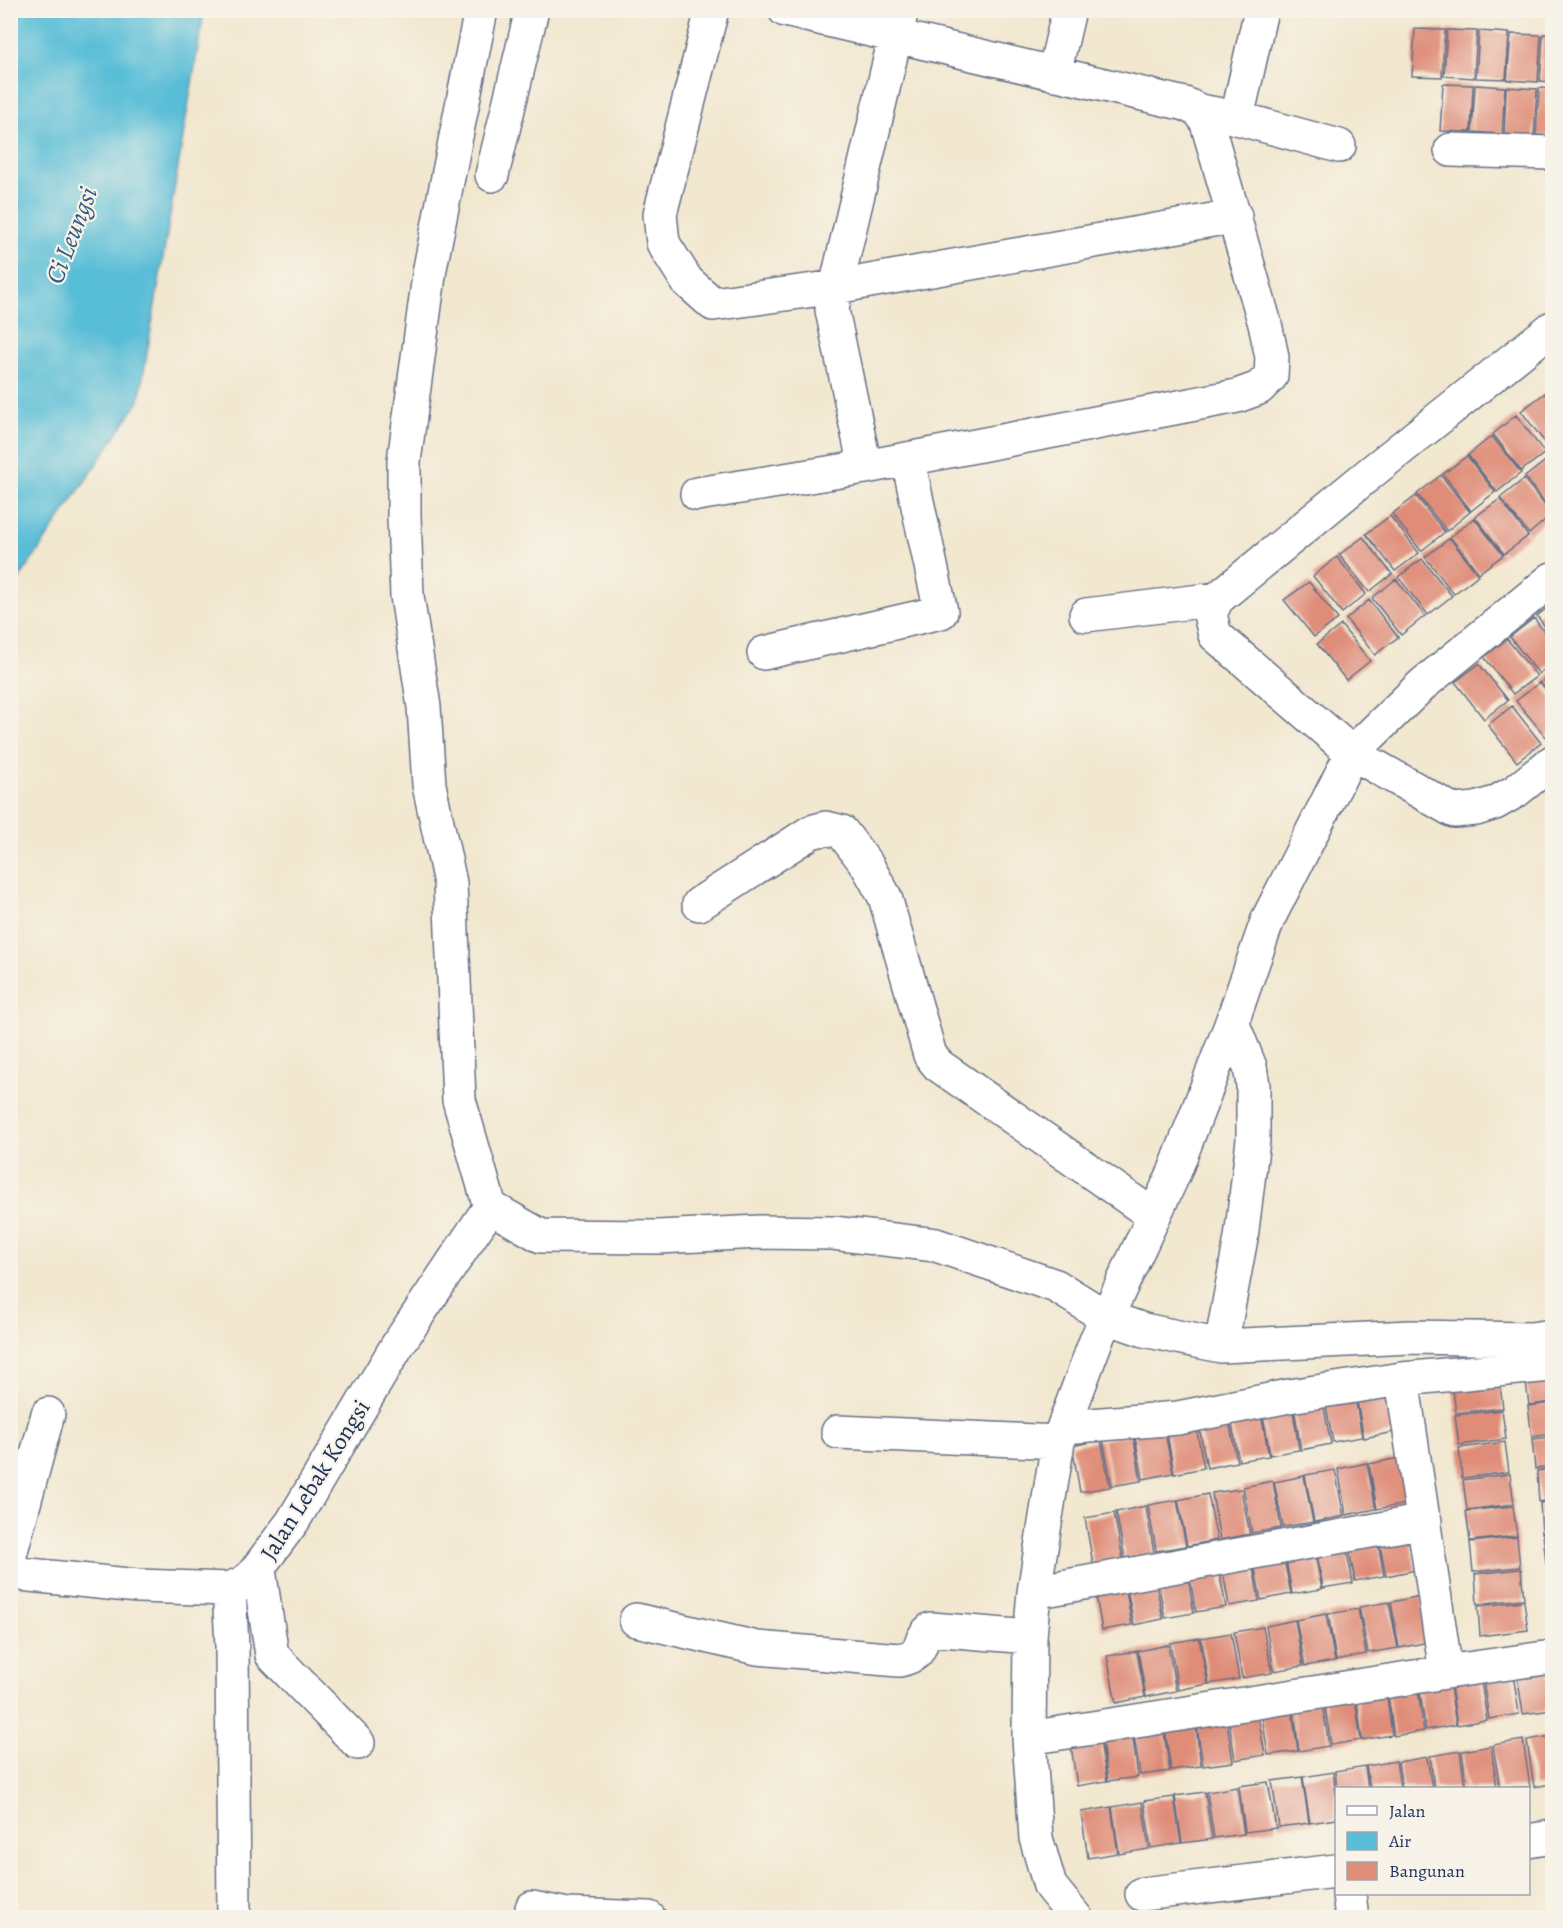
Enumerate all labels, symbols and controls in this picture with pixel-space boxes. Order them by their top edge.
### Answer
water label: Ci Leungsi [37,182,106,289]
street label: Jalan Lebak Kongsi [253,1393,377,1567]
legend [1335,1787,1530,1895]
text: Jalan [1389,1799,1426,1823]
text: Air [1388,1829,1411,1853]
text: Bangunan [1389,1859,1465,1883]

